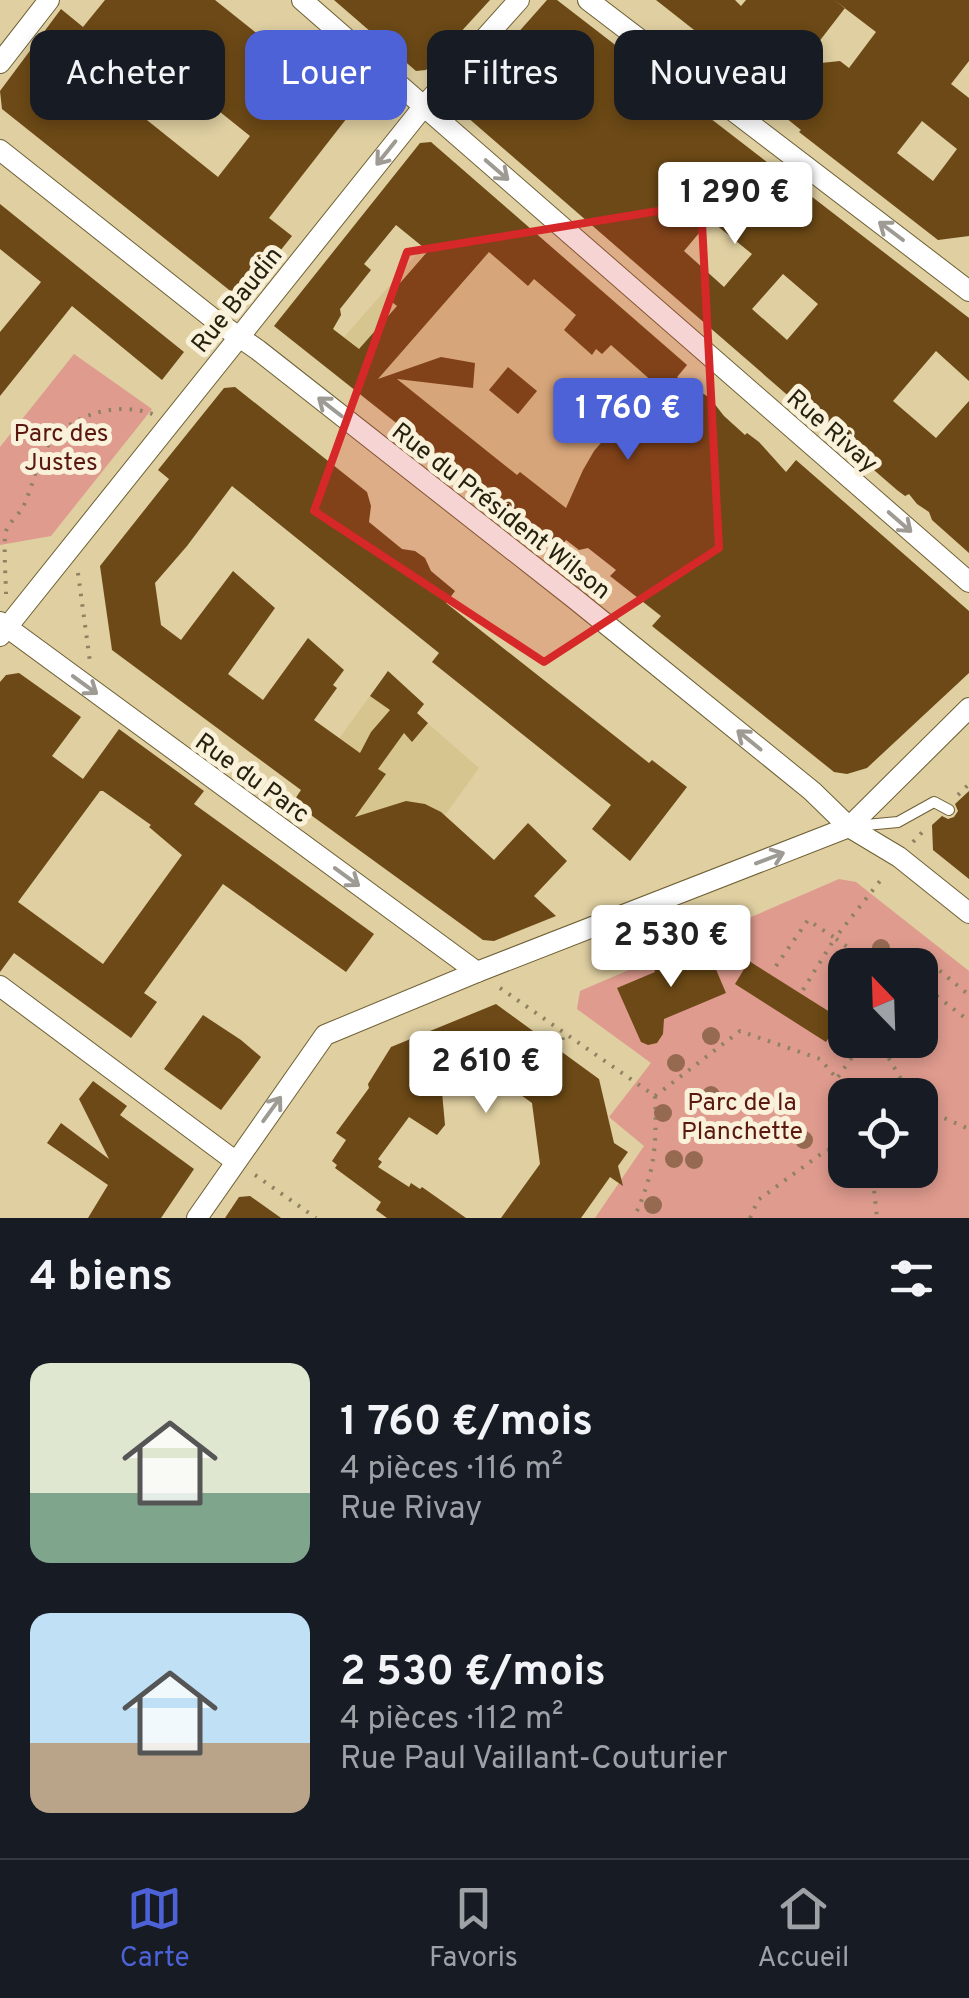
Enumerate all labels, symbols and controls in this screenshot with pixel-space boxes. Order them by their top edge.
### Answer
chip: Acheter [30,30,225,120]
chip: Louer [245,30,407,120]
chip: Filtres [427,30,594,120]
chip: Nouveau [614,30,823,120]
one-way arrow [375,139,397,165]
one-way arrow [484,158,509,181]
pin: 1 290 € [643,162,827,247]
text: 1 290 € [680,174,790,214]
one-way arrow [879,221,905,243]
street label: Rue Baudin [186,241,291,361]
pin: 1 760 € [536,378,720,463]
street label: Rue Rivay [779,384,883,481]
text: 1 760 € [575,390,681,430]
one-way arrow [317,397,344,418]
street label: Rue du Président Wilson [384,417,616,608]
park label: Parc des Justes [13,419,109,480]
one-way arrow [887,510,912,533]
one-way arrow [71,674,98,695]
street label: Rue du Parc [188,727,315,832]
one-way arrow [736,730,763,751]
one-way arrow [754,847,785,865]
one-way arrow [333,867,360,888]
pin: 2 530 € [579,905,763,990]
text: 2 530 € [613,917,729,957]
north arrow [828,948,938,1058]
map controls [828,948,938,1188]
pin: 2 610 € [394,1031,578,1116]
text: 2 610 € [431,1043,541,1083]
button: locate [828,1078,938,1188]
park label: Parc de la Planchette [681,1088,803,1149]
one-way arrow [261,1096,282,1123]
icon: filters [884,1251,939,1306]
text: 4 biens [30,1252,173,1305]
text: 1 760 €/mois [340,1397,593,1450]
icon: home [110,1403,230,1523]
text: 4 pièces · 116 m² [340,1450,563,1490]
text: Rue Rivay [340,1490,482,1530]
text: 2 530 €/mois [340,1647,606,1700]
icon: home [110,1653,230,1773]
text: 4 pièces · 112 m² [340,1700,564,1740]
text: Rue Paul Vaillant-Couturier [340,1740,728,1780]
tab: Carte [120,1881,190,1977]
tab: Favoris [429,1881,518,1977]
tab: Accueil [757,1881,849,1977]

